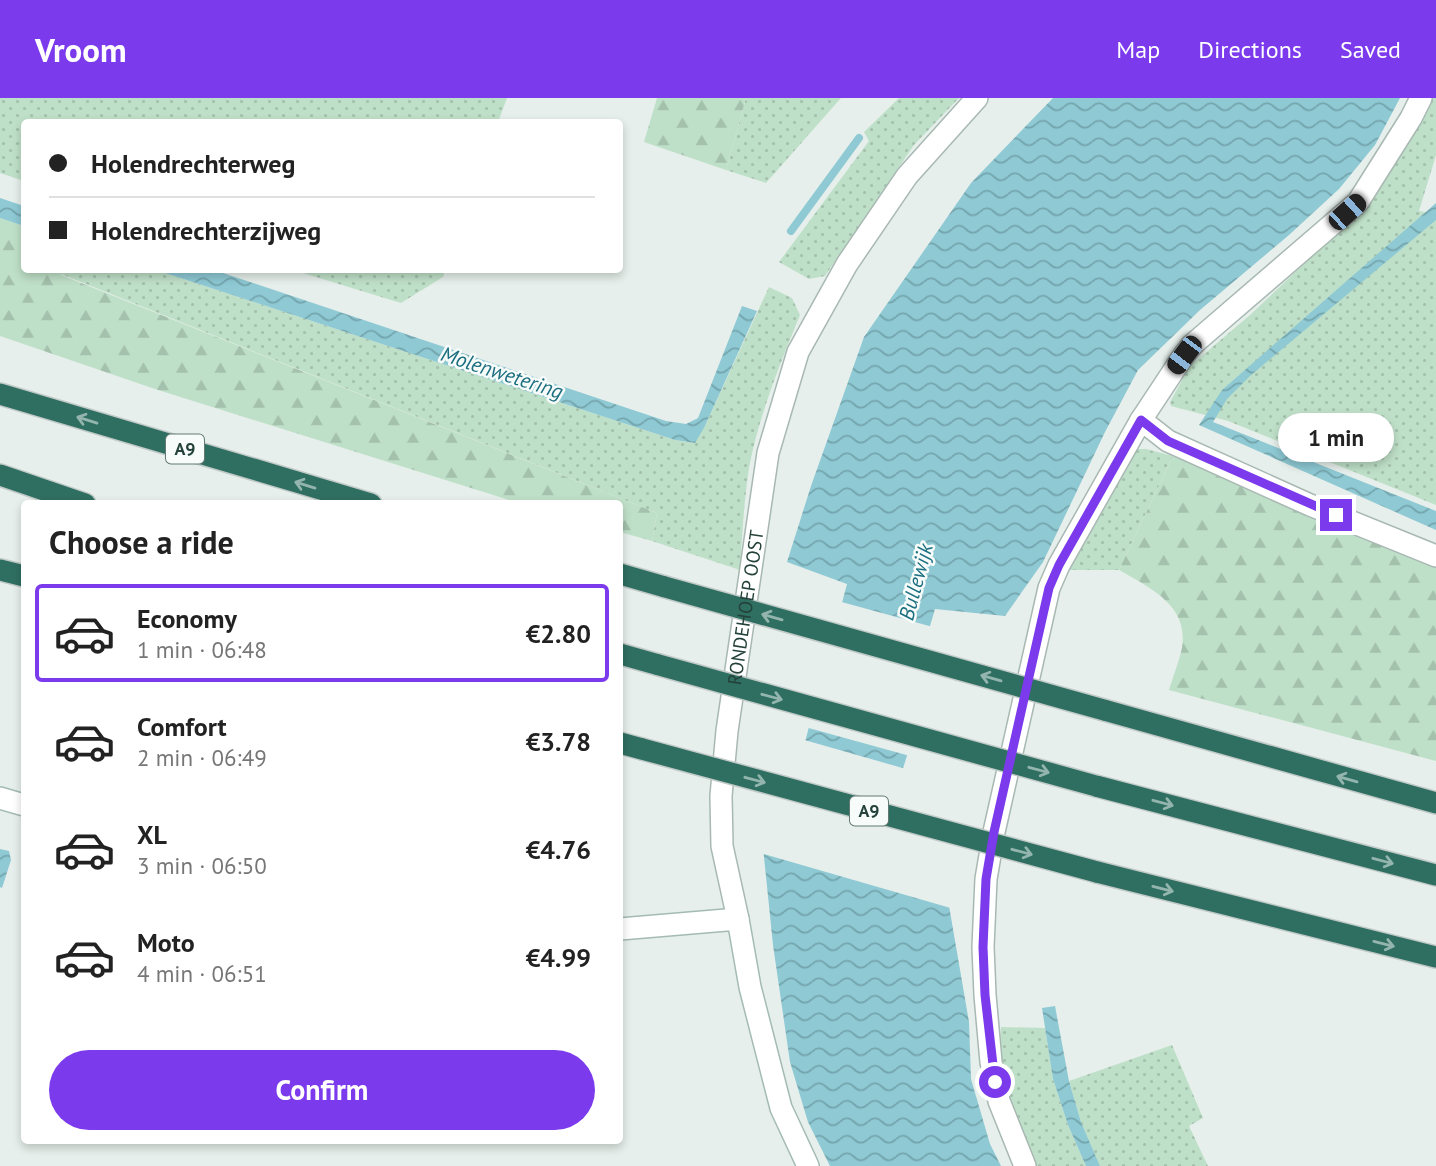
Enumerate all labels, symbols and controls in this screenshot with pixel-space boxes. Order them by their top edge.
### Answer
text: Vroom [35,28,127,71]
text: Map [1116,34,1160,65]
text: Directions [1198,34,1302,65]
text: Saved [1340,34,1401,65]
text: Holendrechterweg [91,147,295,180]
car [1325,190,1370,234]
text: Holendrechterzijweg [91,214,321,247]
car [1163,332,1206,378]
water label: Molenwetering [438,340,567,405]
one-way arrow [76,412,98,425]
callout: 1 min [1278,414,1394,462]
text: 1 min [1308,423,1364,452]
road number: A9 [166,435,204,464]
one-way arrow [295,477,317,490]
route end [1320,499,1352,531]
text: Choose a ride [49,521,234,563]
street label: RONDEHOEP OOST [722,528,769,687]
water label: Bullewijk [892,539,939,623]
icon: car [53,602,116,665]
text: Economy [137,602,237,635]
one-way arrow [761,610,784,623]
text: €2.80 [526,617,591,650]
text: 1 min · 06:48 [137,635,267,664]
one-way arrow [980,671,1003,684]
one-way arrow [761,691,783,704]
icon: car [53,710,116,773]
text: Comfort [137,710,227,743]
text: €3.78 [526,725,591,758]
text: 2 min · 06:49 [137,743,267,772]
one-way arrow [1027,764,1050,777]
one-way arrow [1336,772,1358,785]
one-way arrow [743,774,766,787]
road number: A9 [850,796,888,826]
one-way arrow [1151,797,1173,810]
icon: car [53,818,116,881]
text: XL [137,818,167,851]
text: €4.76 [526,833,591,866]
one-way arrow [1010,846,1033,859]
text: 3 min · 06:50 [137,851,267,880]
one-way arrow [1371,855,1394,868]
one-way arrow [1151,883,1174,896]
icon: car [53,926,116,989]
text: Moto [137,926,195,959]
one-way arrow [1372,938,1395,951]
text: €4.99 [526,941,591,974]
text: 4 min · 06:51 [137,959,267,988]
button: Confirm [49,1050,595,1130]
route start [979,1066,1011,1098]

